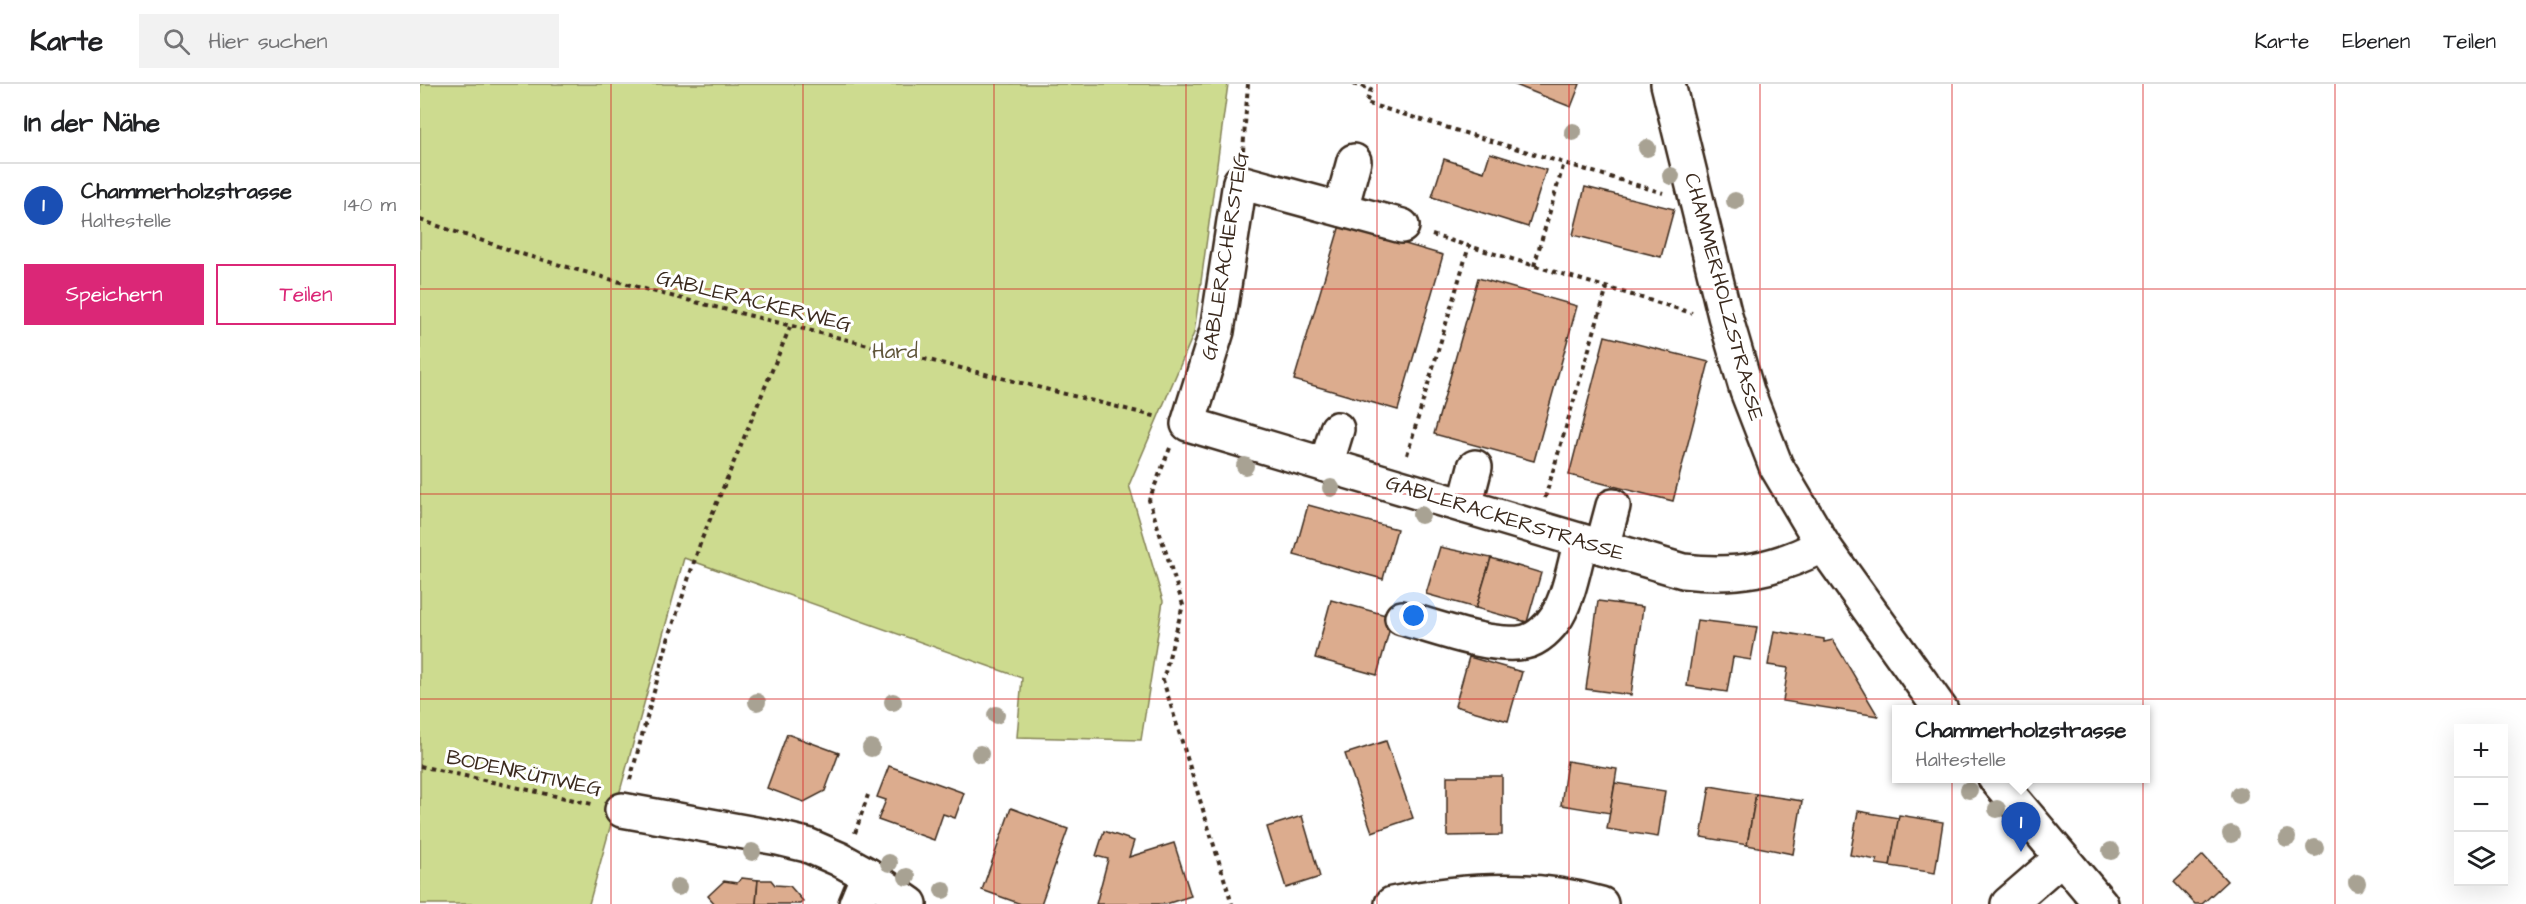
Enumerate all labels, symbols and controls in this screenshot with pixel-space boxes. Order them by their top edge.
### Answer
search box [139,14,559,68]
text: Karte [30,22,103,61]
icon: search [160,25,193,58]
text: Hier suchen [208,26,328,57]
text: Karte [2254,27,2309,56]
text: Ebenen [2342,27,2410,56]
text: Teilen [2443,27,2496,56]
text: In der Nähe [24,105,160,141]
street label: GABLERACHERSTEIG [1194,150,1256,362]
street label: CHAMMERHOLZSTRASSE [1677,170,1771,425]
text: Chammerholzstrasse [81,176,292,207]
text: 1 [42,191,45,219]
text: 140 m [344,191,396,219]
text: Haltestelle [81,207,171,235]
street label: GABLERACKERWEG [653,263,855,339]
button: Speichern [24,264,204,325]
button: Teilen [216,264,396,325]
park label: Hard [872,337,918,366]
street label: GABLERACKERSTRASSE [1382,468,1628,568]
your location [1399,601,1428,630]
popup [1892,705,2150,783]
text: Chammerholzstrasse [1916,715,2126,746]
map controls [2454,724,2508,886]
button: + [2454,724,2508,778]
street label: BODENRÜTIWEG [444,742,605,804]
text: Haltestelle [1916,746,2006,774]
button: − [2454,778,2508,832]
pin: 1 [2002,802,2040,852]
button: layers [2454,832,2508,886]

